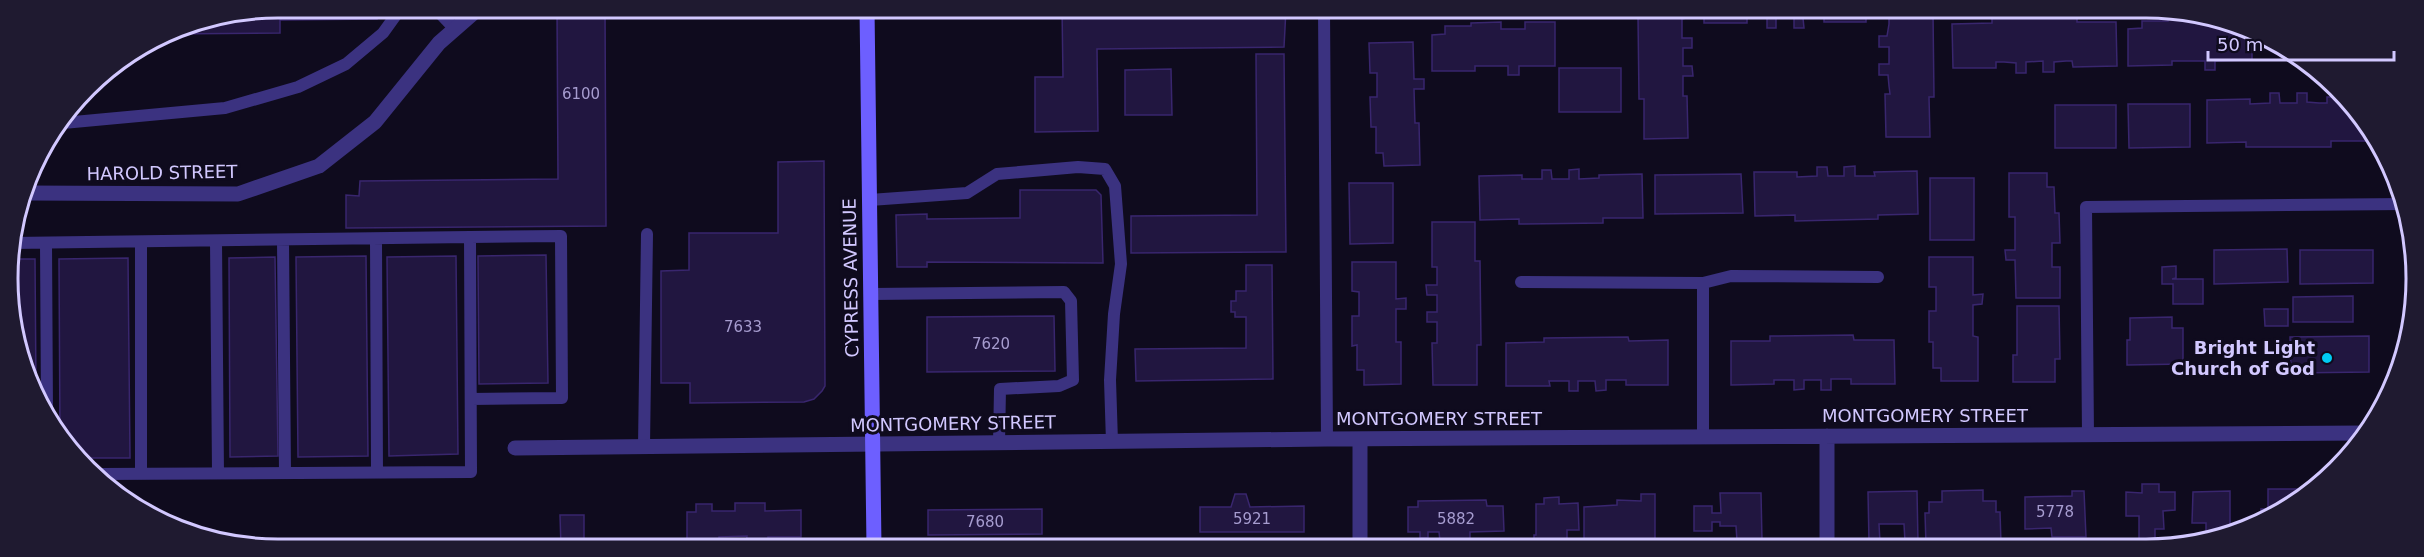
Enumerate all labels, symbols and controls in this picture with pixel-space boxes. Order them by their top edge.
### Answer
scale bar [2208,24,2394,62]
text: 50 m [2217,34,2263,55]
house number: 6100 [562,85,600,103]
street label: HAROLD STREET [86,161,239,184]
street label: CYPRESS AVENUE [839,198,862,358]
house number: 7633 [724,318,762,336]
house number: 7620 [972,335,1010,353]
place label: Bright Light Church of God [2171,337,2315,379]
marker: Bright Light Church of God [2320,351,2334,365]
street label: MONTGOMERY STREET [1822,405,2029,426]
street label: MONTGOMERY STREET [1336,408,1543,429]
street label: MONTGOMERY STREET [850,411,1057,436]
house number: 5778 [2036,503,2074,521]
house number: 5921 [1233,510,1271,528]
house number: 5882 [1437,510,1475,528]
house number: 7680 [966,513,1004,531]

